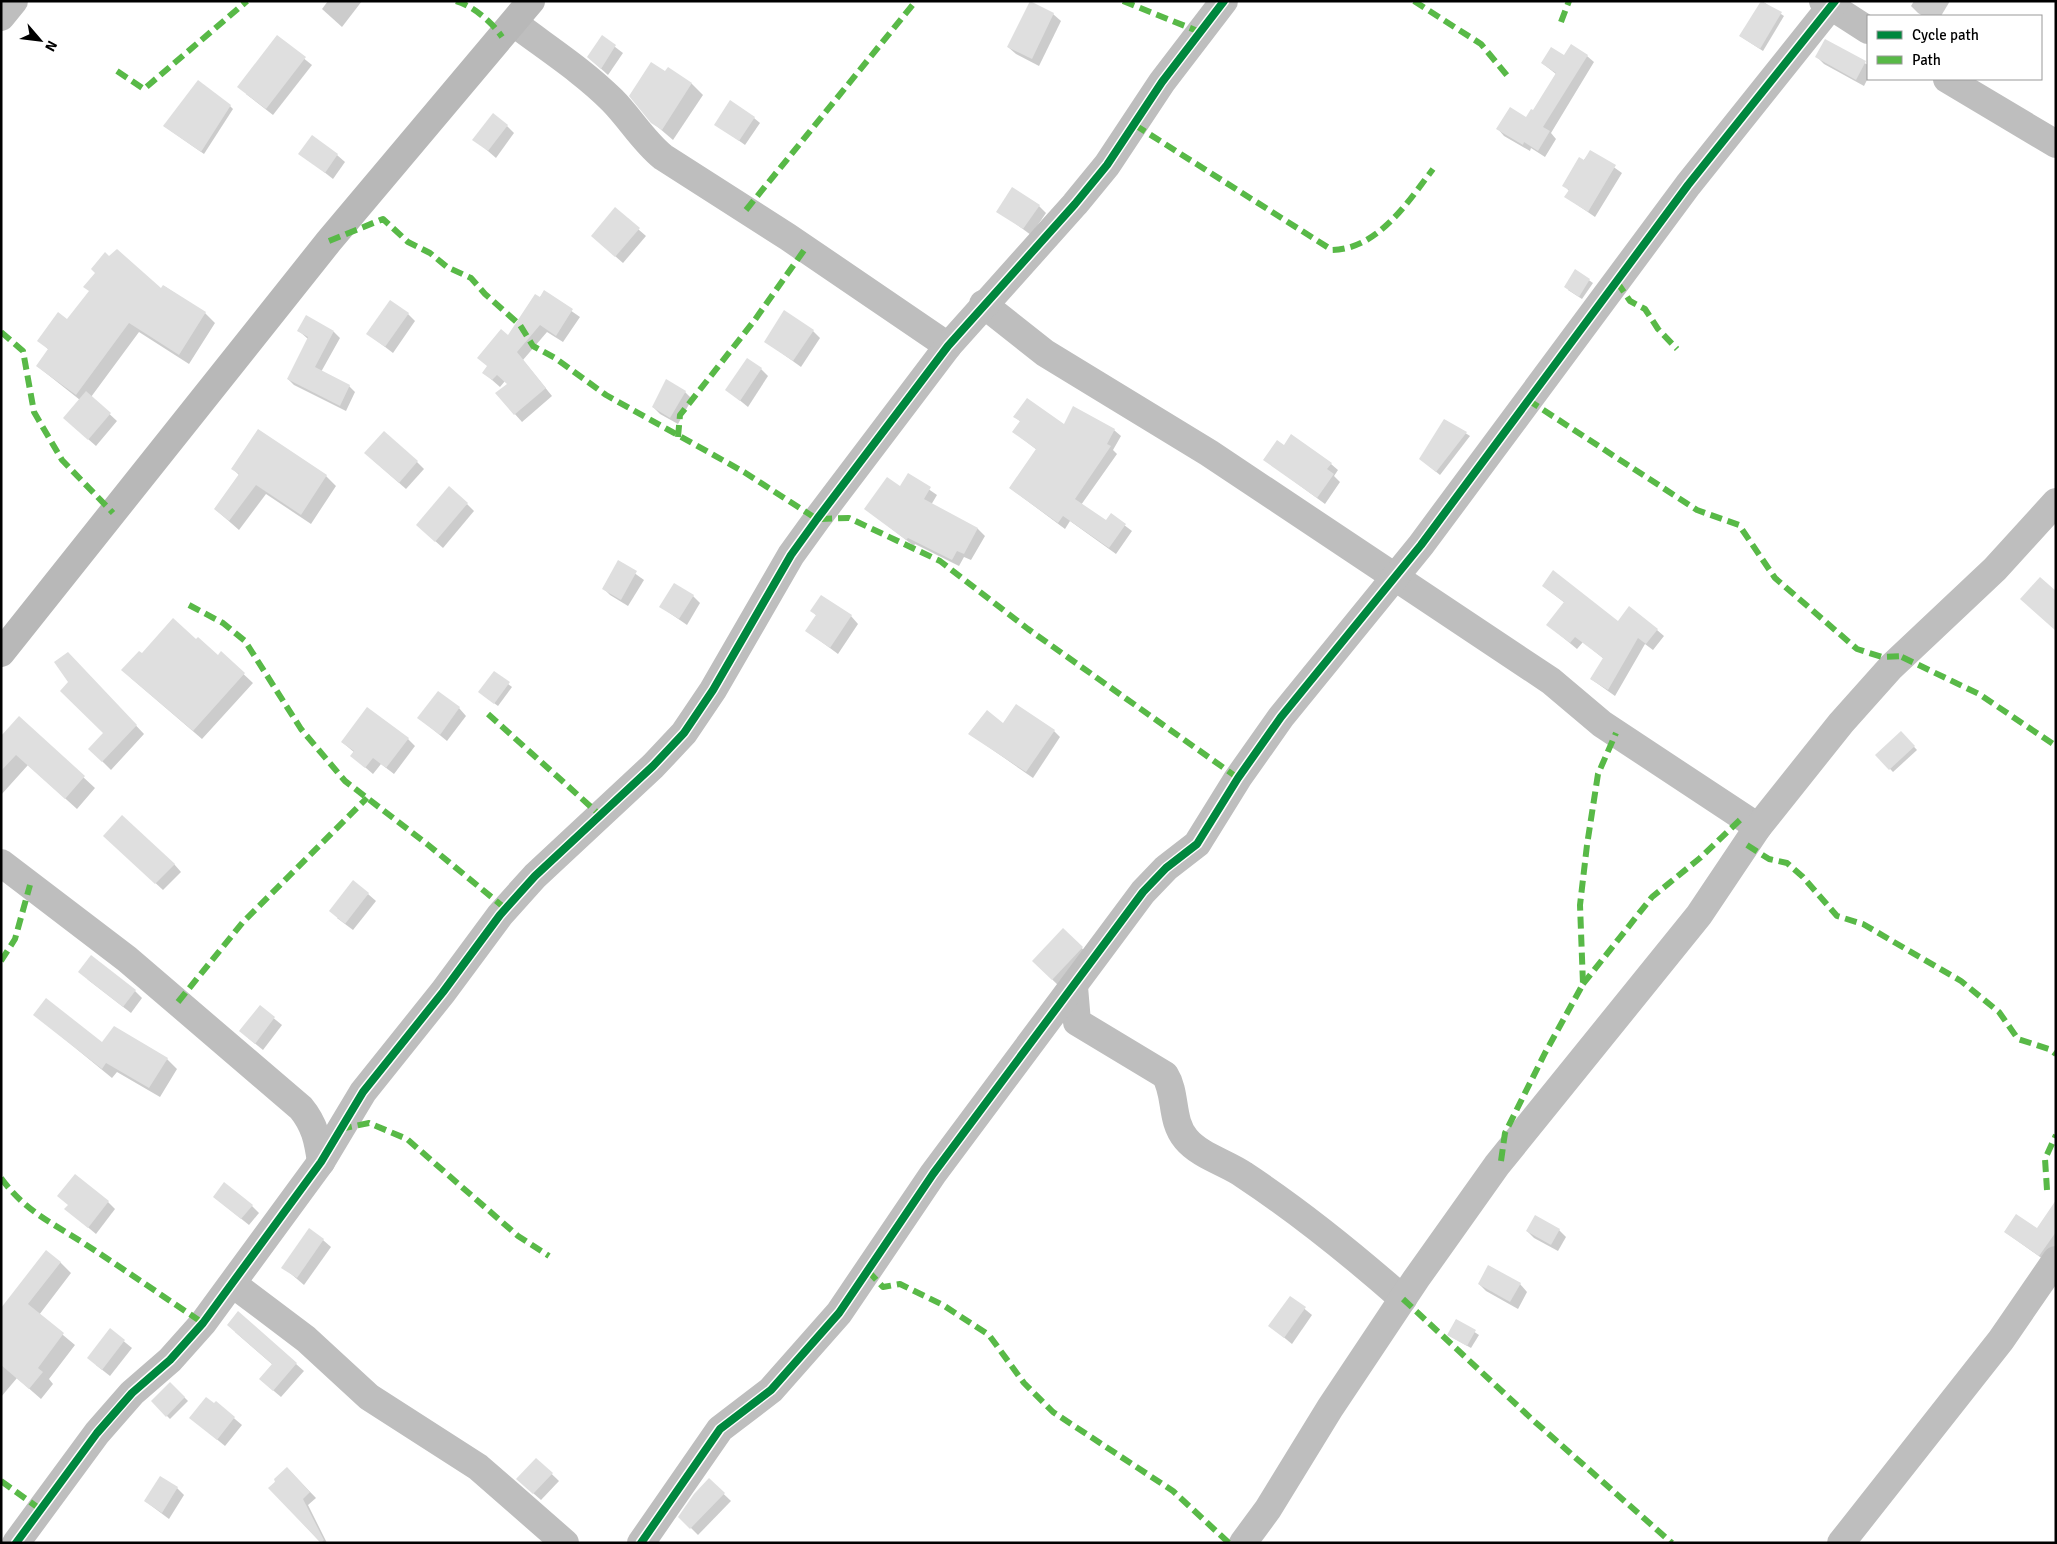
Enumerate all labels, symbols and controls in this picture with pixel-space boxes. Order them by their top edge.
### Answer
north arrow [15,15,65,65]
legend [1867,15,2042,80]
text: Cycle path [1912,26,1979,44]
text: N [41,38,61,54]
text: Path [1912,51,1941,69]

